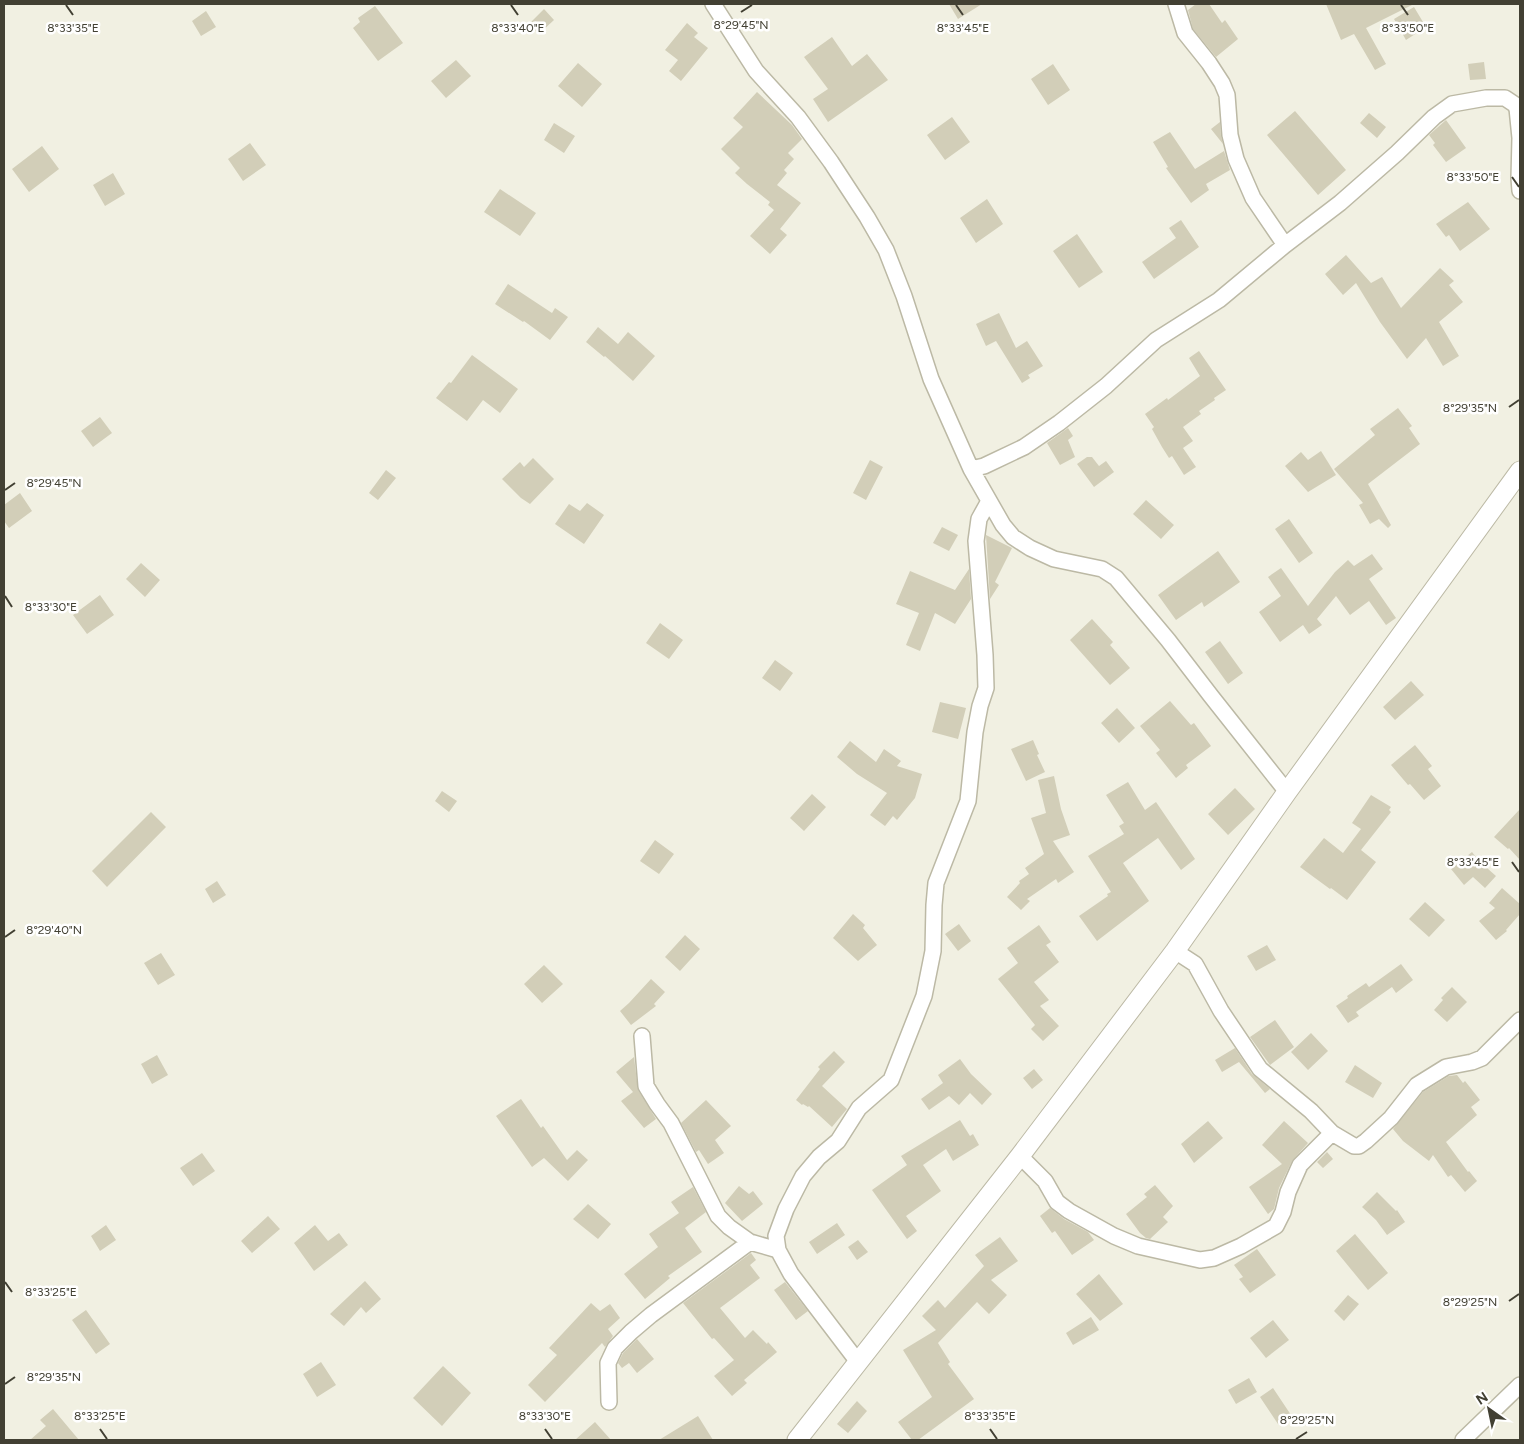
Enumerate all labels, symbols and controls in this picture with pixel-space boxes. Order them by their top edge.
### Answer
text: 8°29'45"N [713,18,769,32]
text: 8°33'35"E [47,21,99,35]
text: 8°33'40"E [491,21,545,35]
text: 8°33'45"E [937,21,989,35]
text: 8°33'50"E [1382,21,1434,35]
text: 8°33'50"E [1447,170,1499,184]
text: 8°29'35"N [1443,401,1497,415]
text: 8°29'45"N [26,476,82,490]
text: 8°33'30"E [25,600,77,614]
text: 8°33'45"E [1447,855,1499,869]
text: 8°29'40"N [26,923,82,937]
text: 8°33'25"E [25,1285,77,1299]
text: 8°29'25"N [1443,1295,1497,1309]
text: 8°29'35"N [27,1370,81,1384]
north arrow [1464,1384,1514,1434]
text: N [1473,1388,1491,1409]
text: 8°33'25"E [74,1409,126,1423]
text: 8°33'30"E [519,1409,571,1423]
text: 8°33'35"E [964,1409,1016,1423]
text: 8°29'25"N [1280,1413,1334,1427]

